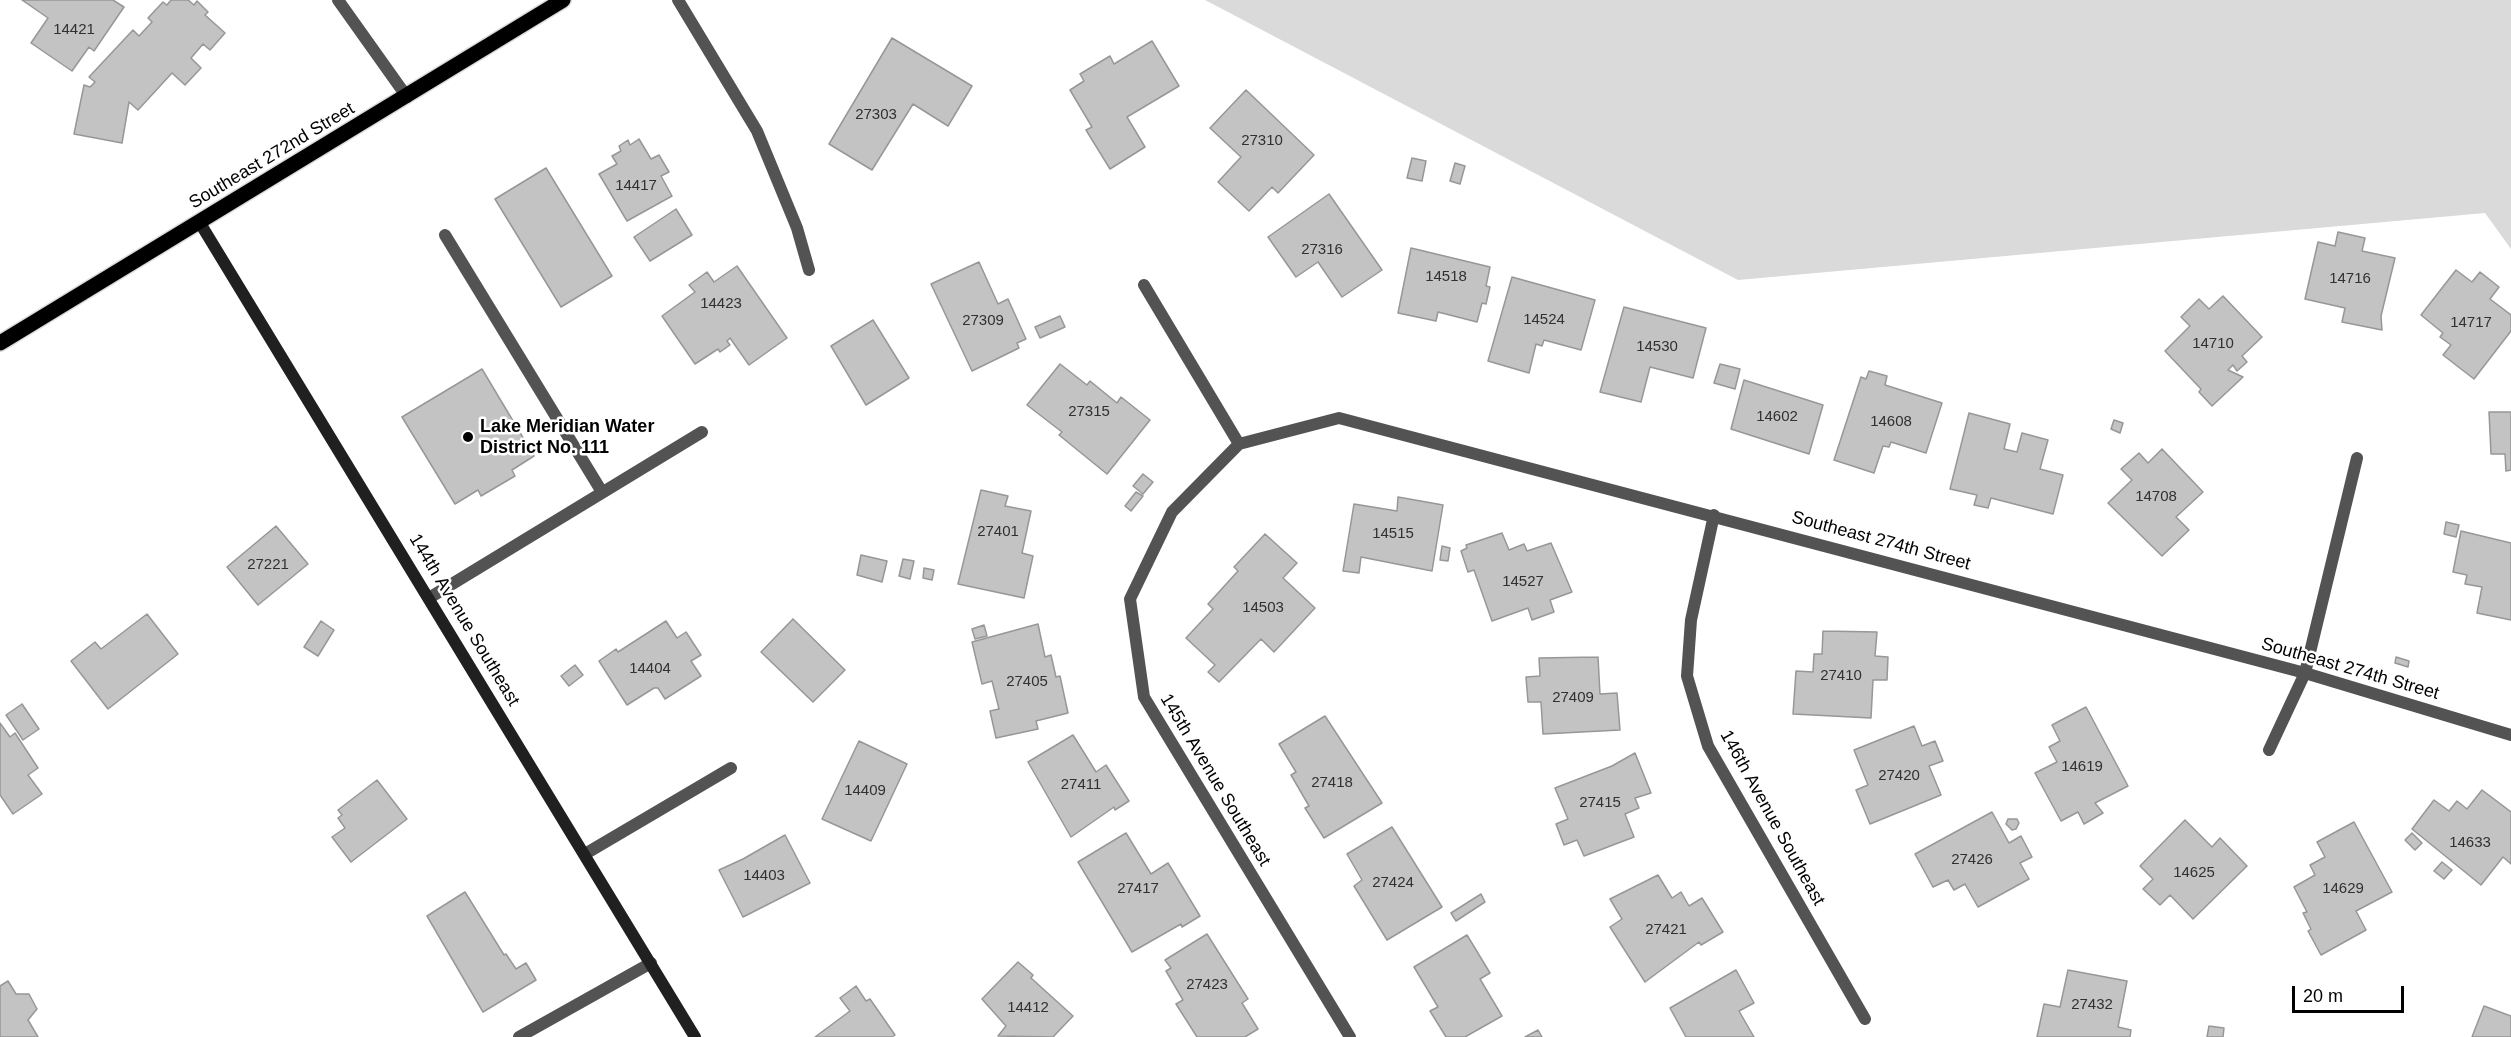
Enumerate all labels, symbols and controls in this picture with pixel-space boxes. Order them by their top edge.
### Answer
house number: 14421 [53,21,95,39]
street label: Southeast 272nd Street [185,98,359,214]
house number: 27303 [855,106,897,124]
house number: 27310 [1241,132,1283,150]
house number: 14417 [615,177,657,195]
house number: 27316 [1301,241,1343,259]
house number: 14518 [1425,268,1467,286]
house number: 14716 [2329,270,2371,288]
house number: 14423 [700,295,742,313]
house number: 14524 [1523,311,1565,329]
house number: 27309 [962,312,1004,330]
house number: 14717 [2450,314,2492,332]
house number: 14710 [2192,335,2234,353]
house number: 14530 [1636,338,1678,356]
house number: 27315 [1068,403,1110,421]
house number: 14602 [1756,408,1798,426]
house number: 14608 [1870,413,1912,431]
place label: Lake Meridian Water District No. 111 [480,416,654,458]
marker: Lake Meridian Water District No. 111 [461,430,475,444]
house number: 14708 [2135,488,2177,506]
street label: Southeast 274th Street [1789,507,1973,575]
house number: 27401 [977,523,1019,541]
house number: 14515 [1372,525,1414,543]
street label: 144th Avenue Southeast [404,530,524,710]
house number: 27221 [247,556,289,574]
house number: 14527 [1502,573,1544,591]
house number: 14503 [1242,599,1284,617]
street label: Southeast 274th Street [2259,633,2441,705]
house number: 14404 [629,660,671,678]
house number: 27410 [1820,667,1862,685]
house number: 27405 [1006,673,1048,691]
house number: 27409 [1552,689,1594,707]
street label: 145th Avenue Southeast [1155,690,1275,870]
street label: 146th Avenue Southeast [1715,727,1829,909]
house number: 14619 [2061,758,2103,776]
house number: 27420 [1878,767,1920,785]
house number: 27418 [1311,774,1353,792]
house number: 27411 [1061,776,1101,794]
house number: 14409 [844,782,886,800]
house number: 27415 [1579,794,1621,812]
house number: 14633 [2449,834,2491,852]
house number: 27426 [1951,851,1993,869]
house number: 14625 [2173,864,2215,882]
house number: 14403 [743,867,785,885]
house number: 27424 [1372,874,1414,892]
house number: 27417 [1117,880,1159,898]
house number: 14629 [2322,880,2364,898]
house number: 27421 [1645,921,1687,939]
scale bar [2295,974,2408,1012]
house number: 27423 [1186,976,1228,994]
text: 20 m [2303,986,2343,1006]
house number: 27432 [2071,996,2113,1014]
house number: 14412 [1007,999,1049,1017]

